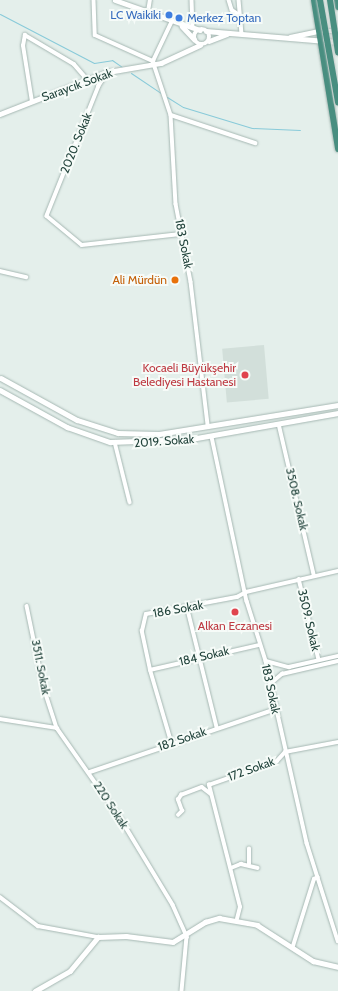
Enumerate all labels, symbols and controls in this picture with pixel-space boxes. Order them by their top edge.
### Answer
place label: LC Waikiki [110,8,161,22]
marker: LC Waikiki [164,10,174,20]
place label: Merkez Toptan [187,11,261,25]
marker: Merkez Toptan [174,13,184,23]
street label: Saraycık Sokak [40,66,114,104]
street label: 2020. Sokak [57,110,95,176]
street label: 183 Sokak [172,218,196,270]
place label: Ali Mürdün [112,273,167,287]
marker: Ali Mürdün [170,275,180,285]
place label: Kocaeli Büyükşehir Belediyesi Hastanesi [133,361,236,389]
marker: Kocaeli Büyükşehir Belediyesi Hastanesi [239,369,251,381]
street label: 2019. Sokak [133,432,195,450]
street label: 3508. Sokak [283,466,311,532]
street label: 3509. Sokak [295,588,323,652]
street label: 186 Sokak [152,598,204,620]
marker: Alkan Eczanesi [230,607,240,617]
place label: Alkan Eczanesi [198,619,272,633]
street label: 3511. Sokak [29,638,53,696]
street label: 184 Sokak [178,643,230,669]
street label: 183 Sokak [259,663,283,715]
street label: 182 Sokak [156,724,208,754]
street label: 172 Sokak [226,754,276,784]
street label: 220 Sokak [90,779,132,831]

